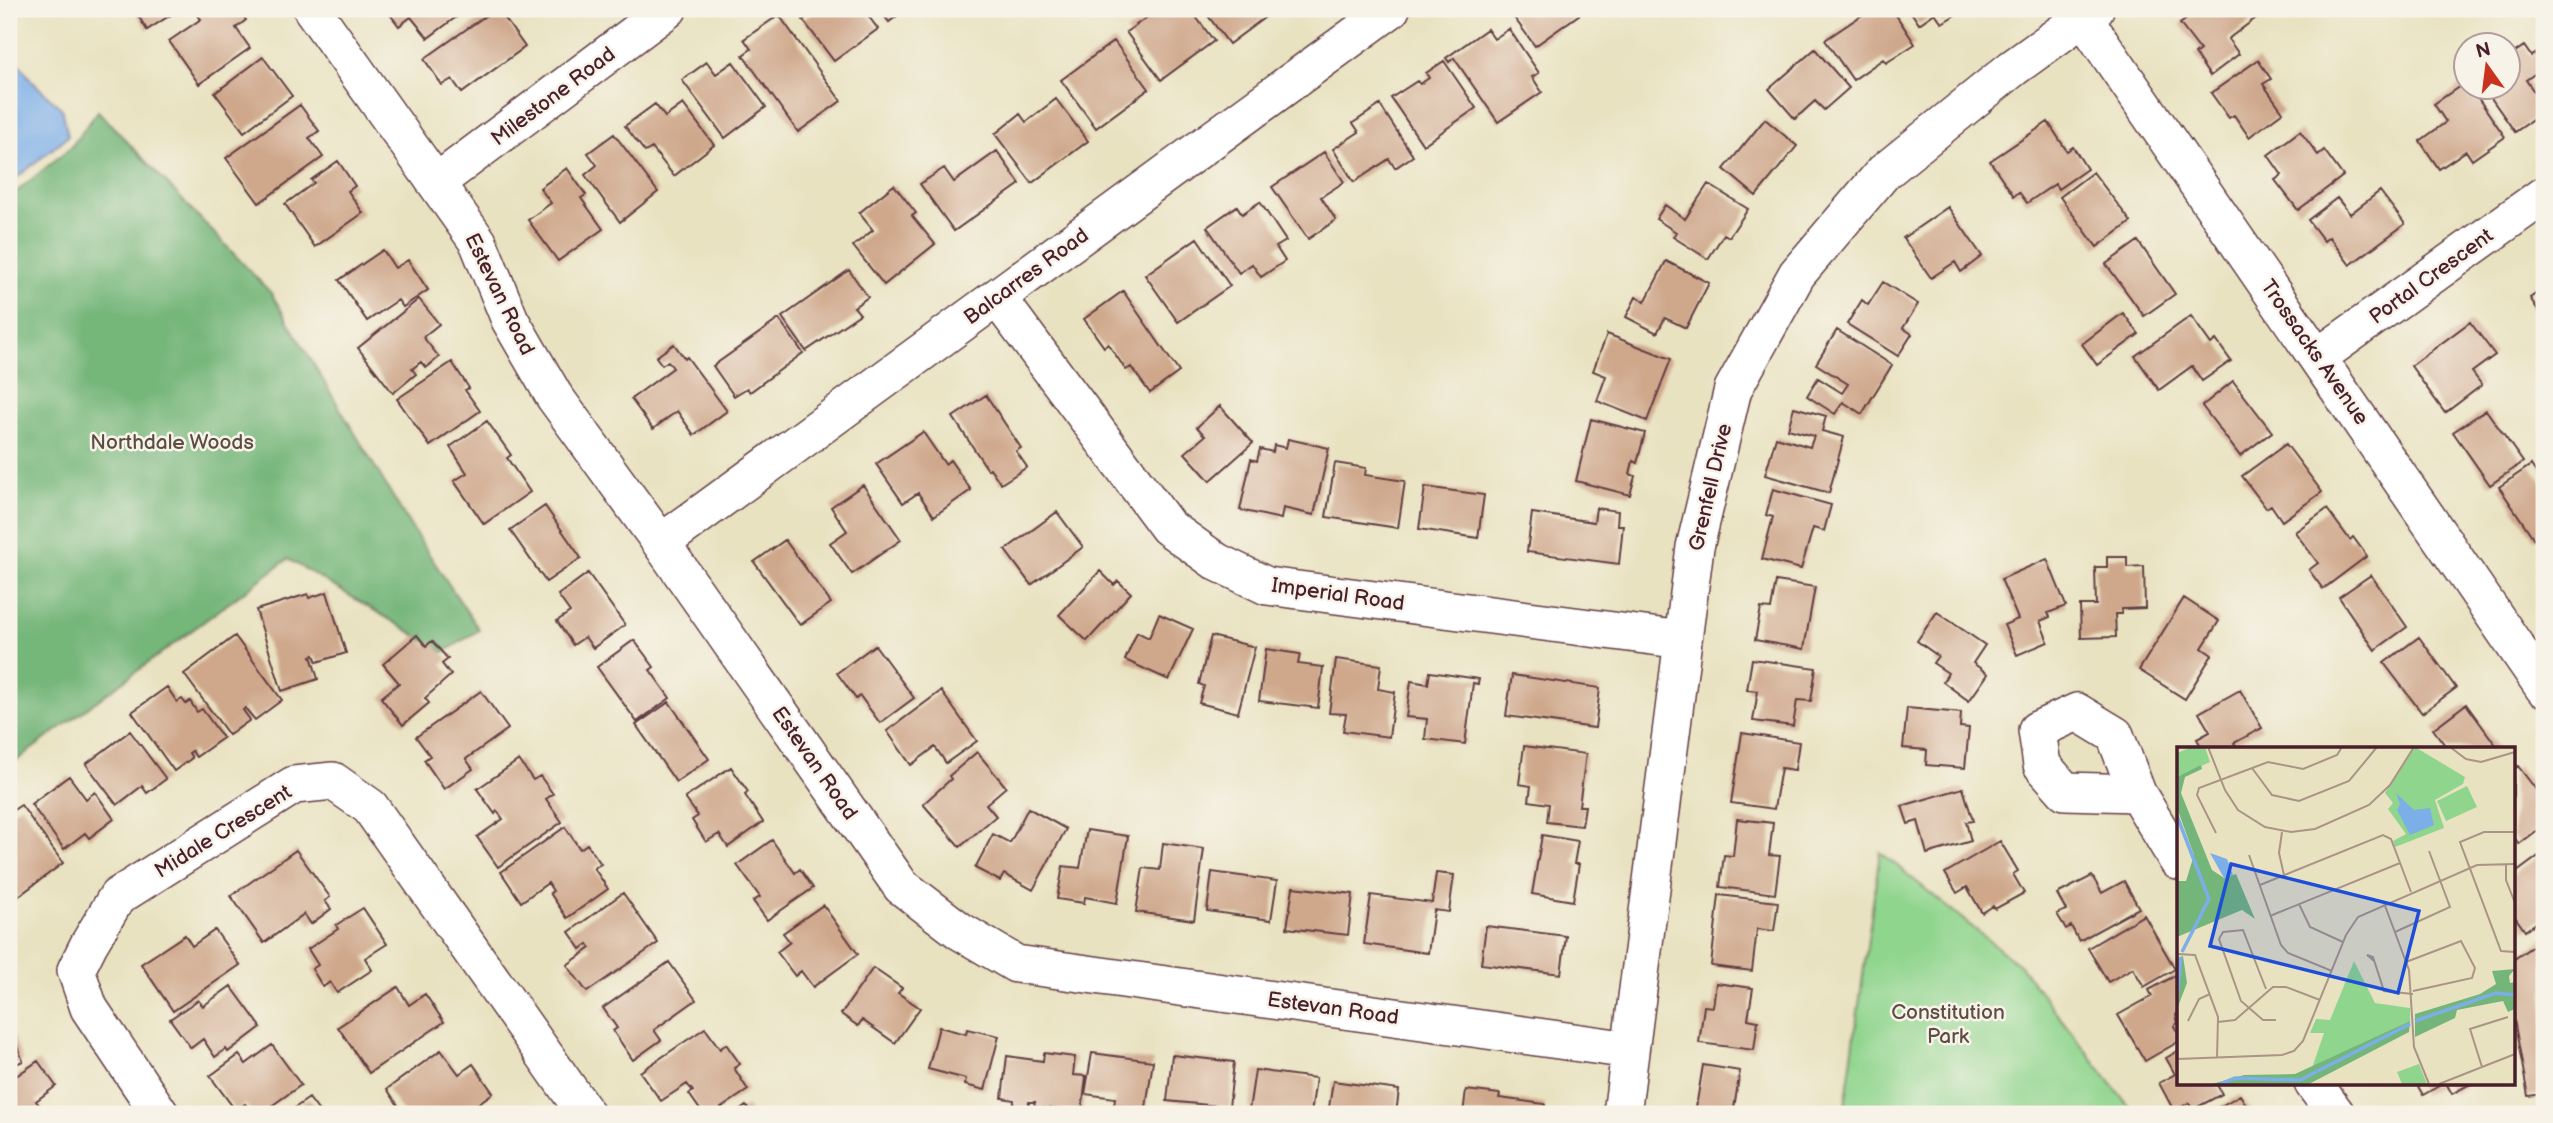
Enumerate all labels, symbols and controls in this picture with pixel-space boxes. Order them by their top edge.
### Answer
north arrow [2452,32,2522,102]
text: N [2474,38,2493,64]
street label: Milestone Road [486,42,620,151]
street label: Balcarres Road [959,223,1093,330]
street label: Portal Crescent [2364,223,2499,330]
street label: Estevan Road [459,229,540,359]
street label: Trossacks Avenue [2255,275,2374,430]
street label: Grenfell Drive [1684,421,1737,553]
park label: Northdale Woods [90,430,254,455]
street label: Imperial Road [1270,573,1406,616]
street label: Estevan Road [766,702,863,825]
inset map [2177,747,2514,1084]
street label: Midale Crescent [150,779,297,883]
street label: Estevan Road [1266,987,1400,1030]
park label: Constitution Park [1891,1000,2005,1049]

